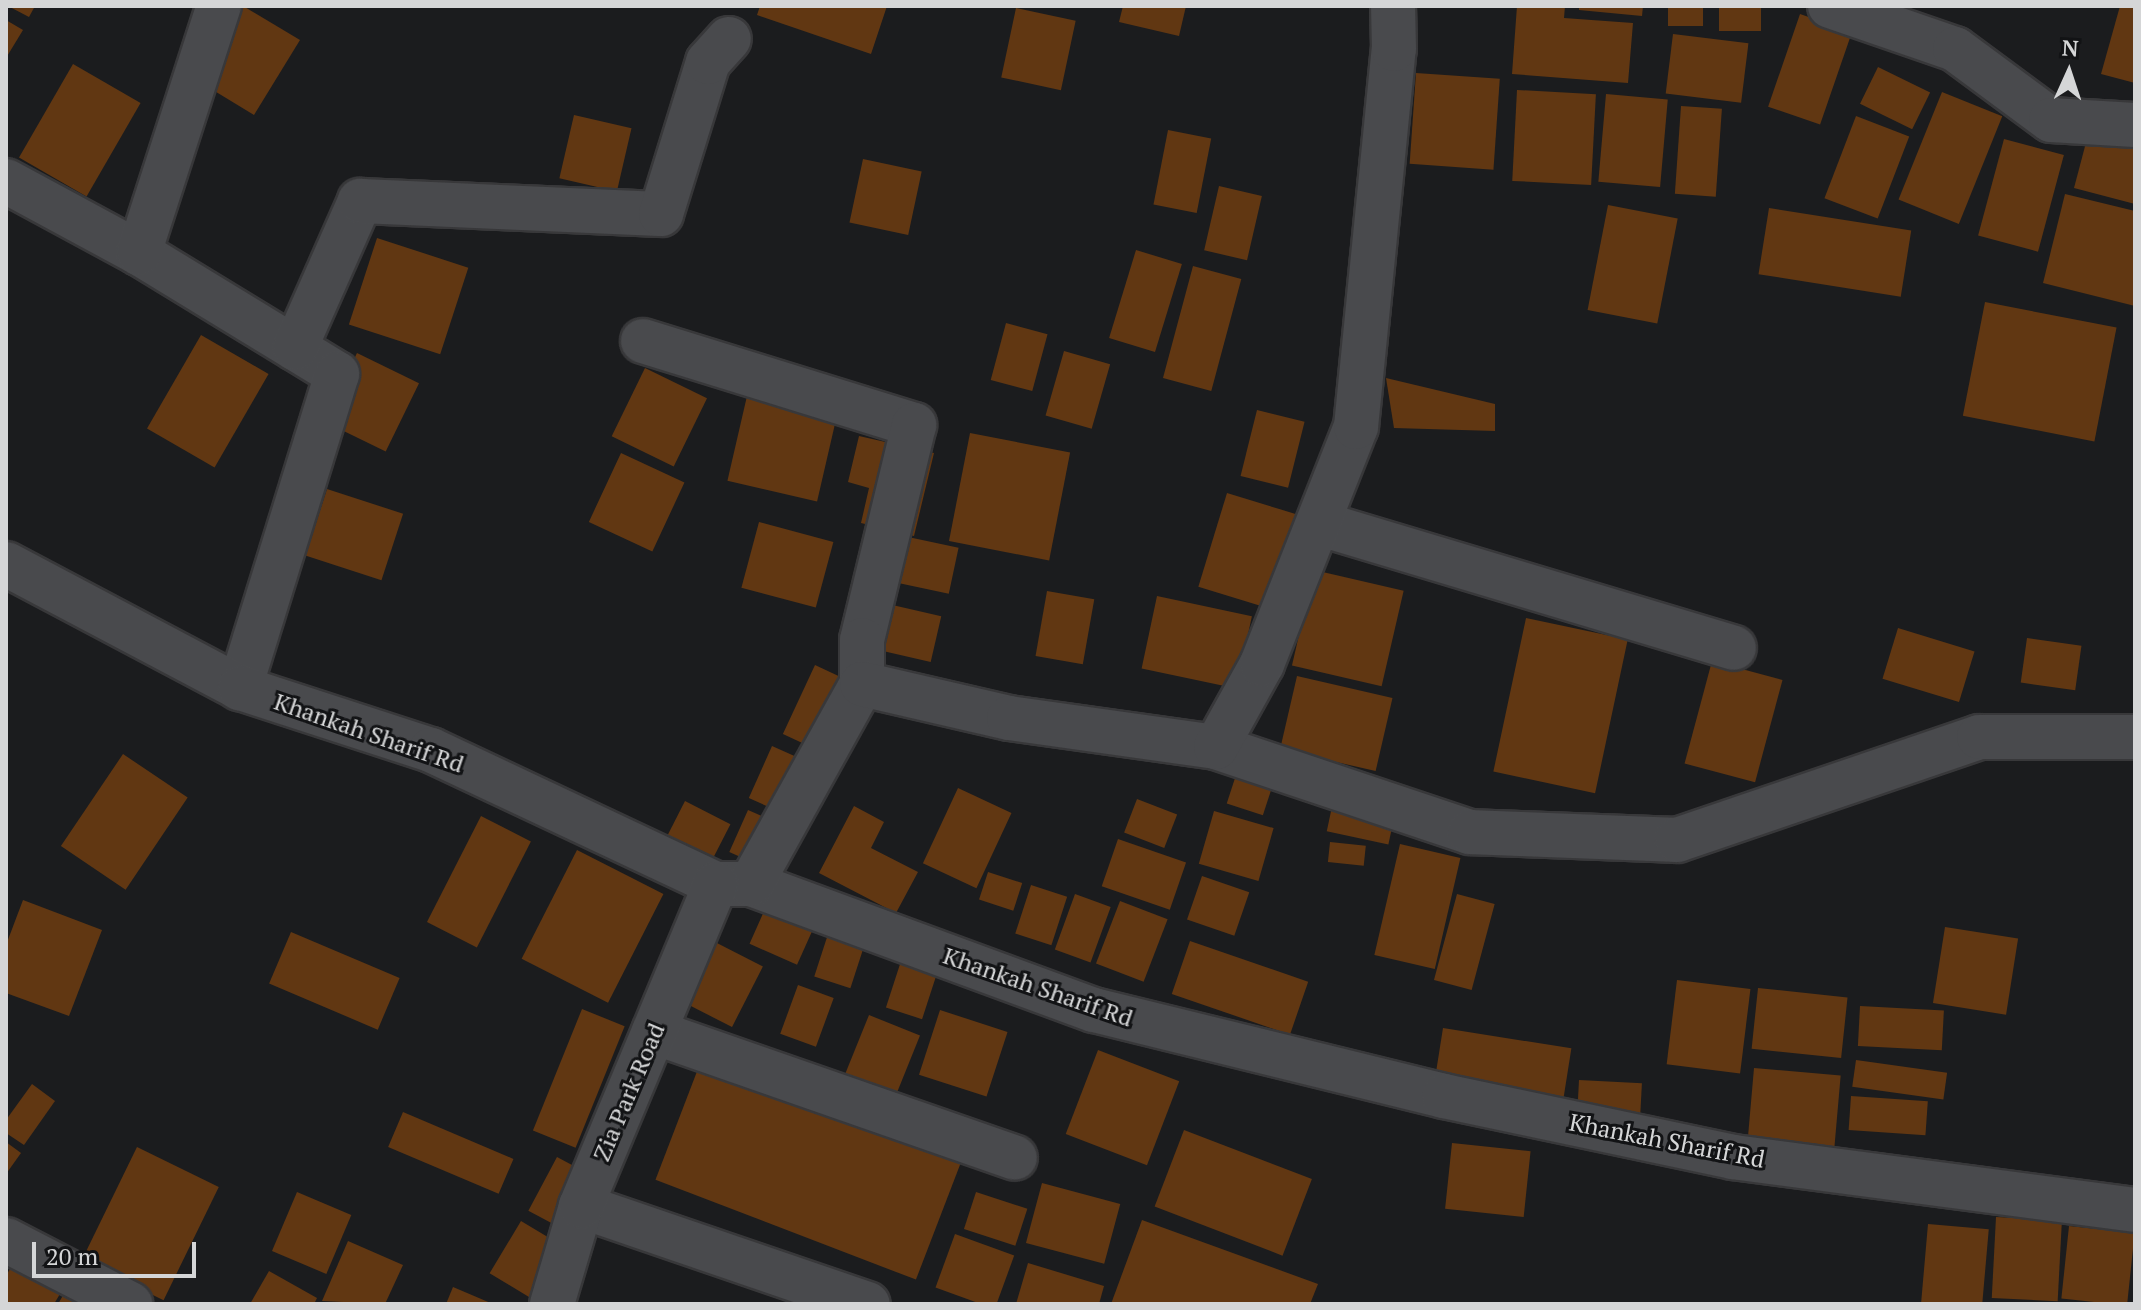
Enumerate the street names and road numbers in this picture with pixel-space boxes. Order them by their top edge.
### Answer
street label: Khankah Sharif Rd [270,687,468,779]
street label: Khankah Sharif Rd [939,941,1137,1033]
street label: Zia Park Road [587,1019,671,1165]
street label: Khankah Sharif Rd [1567,1108,1767,1174]

